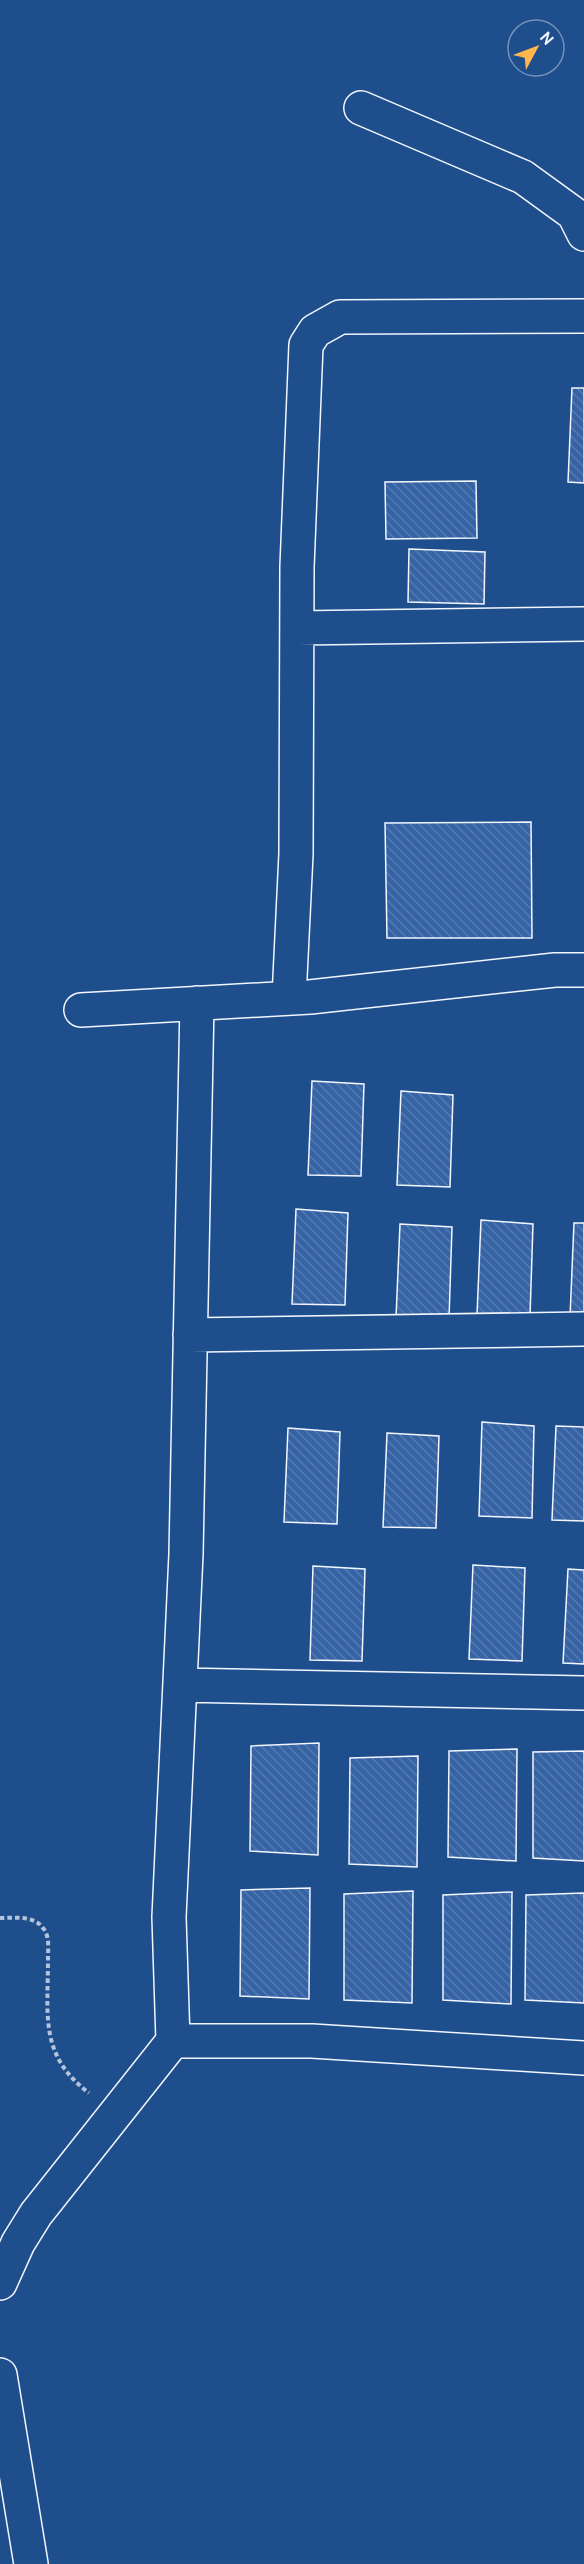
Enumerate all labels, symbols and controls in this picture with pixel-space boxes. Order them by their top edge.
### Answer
north arrow [506,18,566,78]
text: N [536,28,558,49]

